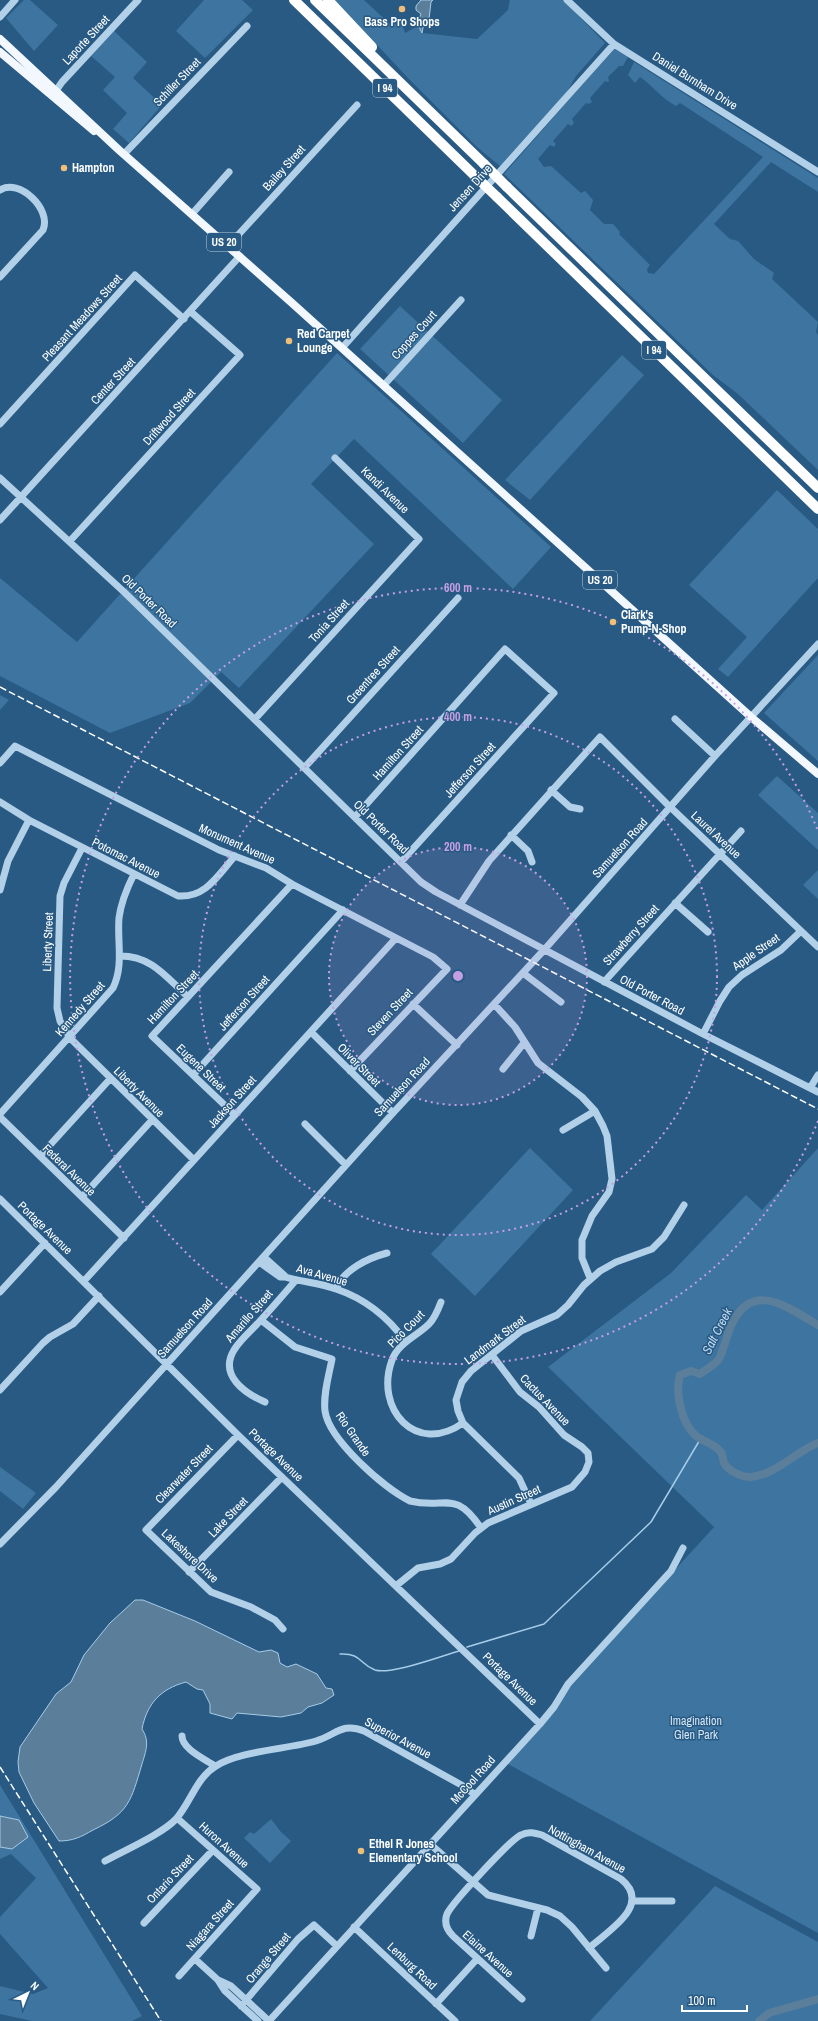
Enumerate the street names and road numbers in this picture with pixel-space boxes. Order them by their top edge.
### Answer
street label: Laporte Street [59,12,113,68]
street label: Daniel Burnham Drive [649,48,741,114]
street label: Schiller Street [150,54,204,110]
road number: I 94 [373,79,397,97]
street label: Bailey Street [259,142,309,194]
street label: Jensen Drive [445,161,495,215]
road number: US 20 [207,233,241,251]
street label: Pleasant Meadows Street [39,271,126,365]
street label: Coppes Court [388,307,440,363]
road number: I 94 [642,341,666,359]
street label: Center Street [87,354,139,408]
street label: Driftwood Street [139,385,199,449]
street label: Kandi Avenue [357,463,413,517]
street label: Old Porter Road [118,571,180,631]
road number: US 20 [583,571,617,589]
street label: Tonia Street [305,596,353,646]
street label: Greentree Street [343,642,404,708]
street label: Hamilton Street [369,722,427,784]
street label: Jefferson Street [441,739,499,801]
street label: Old Porter Road [350,797,412,857]
street label: Laurel Avenue [688,808,744,862]
street label: Samuelson Road [589,815,651,881]
street label: Monument Avenue [196,820,278,868]
street label: Potomac Avenue [89,834,163,882]
street label: Strawberry Street [599,901,663,969]
street label: Liberty Street [39,912,57,972]
street label: Apple Street [728,930,783,975]
street label: Hamilton Street [144,966,202,1027]
street label: Old Porter Road [617,971,687,1019]
street label: Jefferson Street [215,972,273,1034]
street label: Kennedy Street [52,978,108,1040]
street label: Steven Street [364,985,416,1039]
street label: Eugene Street [173,1040,229,1096]
street label: Oliver Street [334,1040,384,1090]
street label: Samuelson Road [370,1054,434,1120]
street label: Liberty Avenue [110,1063,168,1121]
street label: Jackson Street [204,1072,260,1132]
street label: Federal Avenue [39,1141,99,1199]
street label: Portage Avenue [14,1198,76,1258]
street label: Ava Avenue [294,1260,349,1290]
street label: Amarillo Street [221,1286,277,1347]
street label: Samuelson Road [154,1295,216,1361]
street label: Pico Court [384,1307,428,1351]
street label: Landmark Street [461,1312,529,1368]
street label: Cactus Avenue [516,1371,574,1429]
street label: Rio Grande [332,1409,374,1459]
street label: Portage Avenue [245,1425,307,1485]
street label: Clearwater Street [152,1441,217,1507]
street label: Austin Street [484,1481,543,1519]
street label: Lake Street [205,1493,251,1541]
street label: Lakeshore Drive [158,1526,222,1586]
street label: Portage Avenue [479,1649,541,1709]
street label: Superior Avenue [362,1714,434,1762]
street label: McCool Road [447,1752,499,1808]
street label: Huron Avenue [196,1818,252,1872]
street label: Nottingham Avenue [545,1821,629,1877]
street label: Ontario Street [143,1851,197,1907]
street label: Niagara Street [183,1896,238,1954]
street label: Elaine Avenue [459,1927,517,1981]
street label: Orange Street [242,1929,294,1987]
street label: Lenburg Road [384,1939,440,1993]

